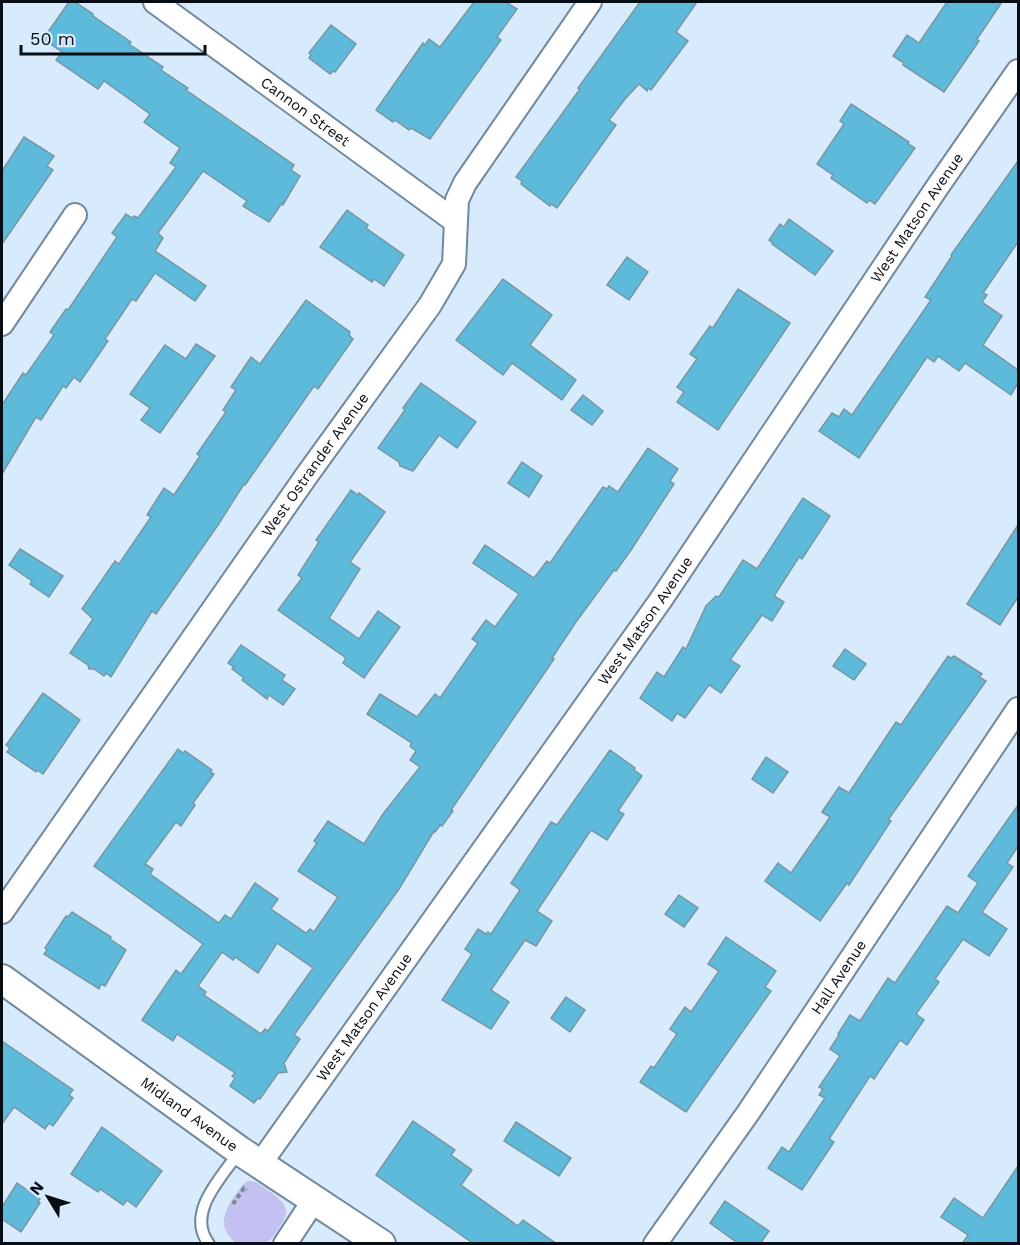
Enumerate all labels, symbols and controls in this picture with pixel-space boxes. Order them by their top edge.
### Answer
scale bar [21,18,206,56]
text: 50 m [30,28,75,49]
street label: Cannon Street [257,73,354,151]
street label: West Matson Avenue [867,149,967,286]
street label: West Ostrander Avenue [258,389,373,540]
street label: West Matson Avenue [594,553,696,689]
street label: Hall Avenue [807,937,870,1018]
street label: West Matson Avenue [313,950,416,1085]
street label: Midland Avenue [137,1073,241,1155]
north arrow [18,1167,78,1227]
text: N [25,1178,48,1199]

